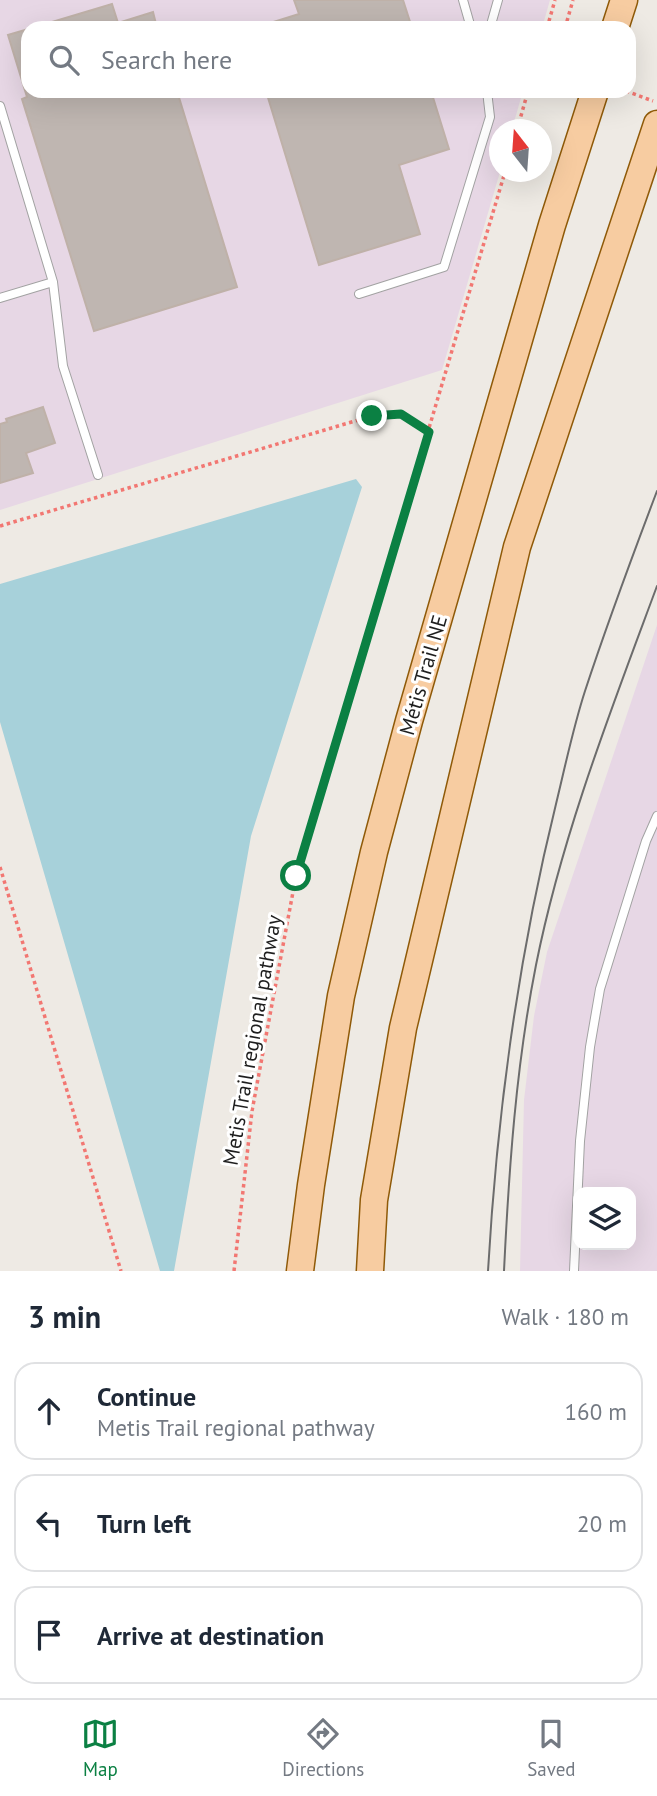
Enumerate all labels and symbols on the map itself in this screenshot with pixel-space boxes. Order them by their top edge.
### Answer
north arrow [489,119,552,182]
route end [356,400,387,431]
street label: Métis Trail NE [393,612,453,738]
route start [280,860,311,891]
street label: Metis Trail regional pathway [217,913,287,1167]

